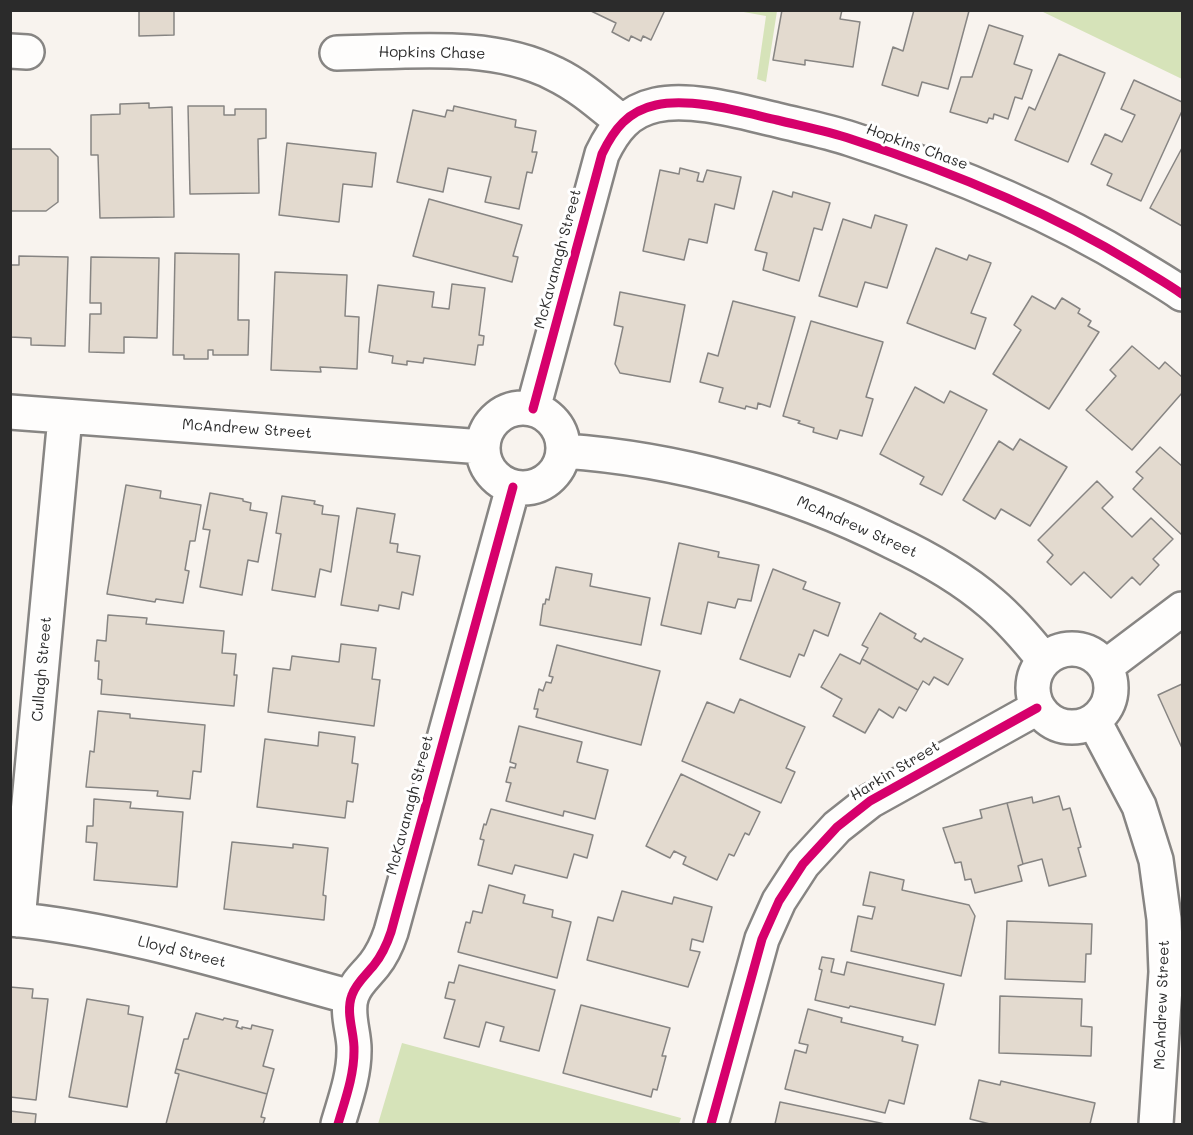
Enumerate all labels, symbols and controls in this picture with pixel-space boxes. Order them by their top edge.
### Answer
street label: Hopkins Chase [378,43,486,63]
street label: Hopkins Chase [864,120,970,174]
street label: McKavanagh Street [531,187,585,331]
street label: McAndrew Street [182,415,312,443]
street label: McAndrew Street [794,492,920,562]
street label: Cullagh Street [28,616,56,722]
street label: McKavanagh Street [383,733,437,877]
street label: Harkin Street [847,737,943,805]
street label: Lloyd Street [136,932,228,972]
street label: McAndrew Street [1151,940,1173,1070]

